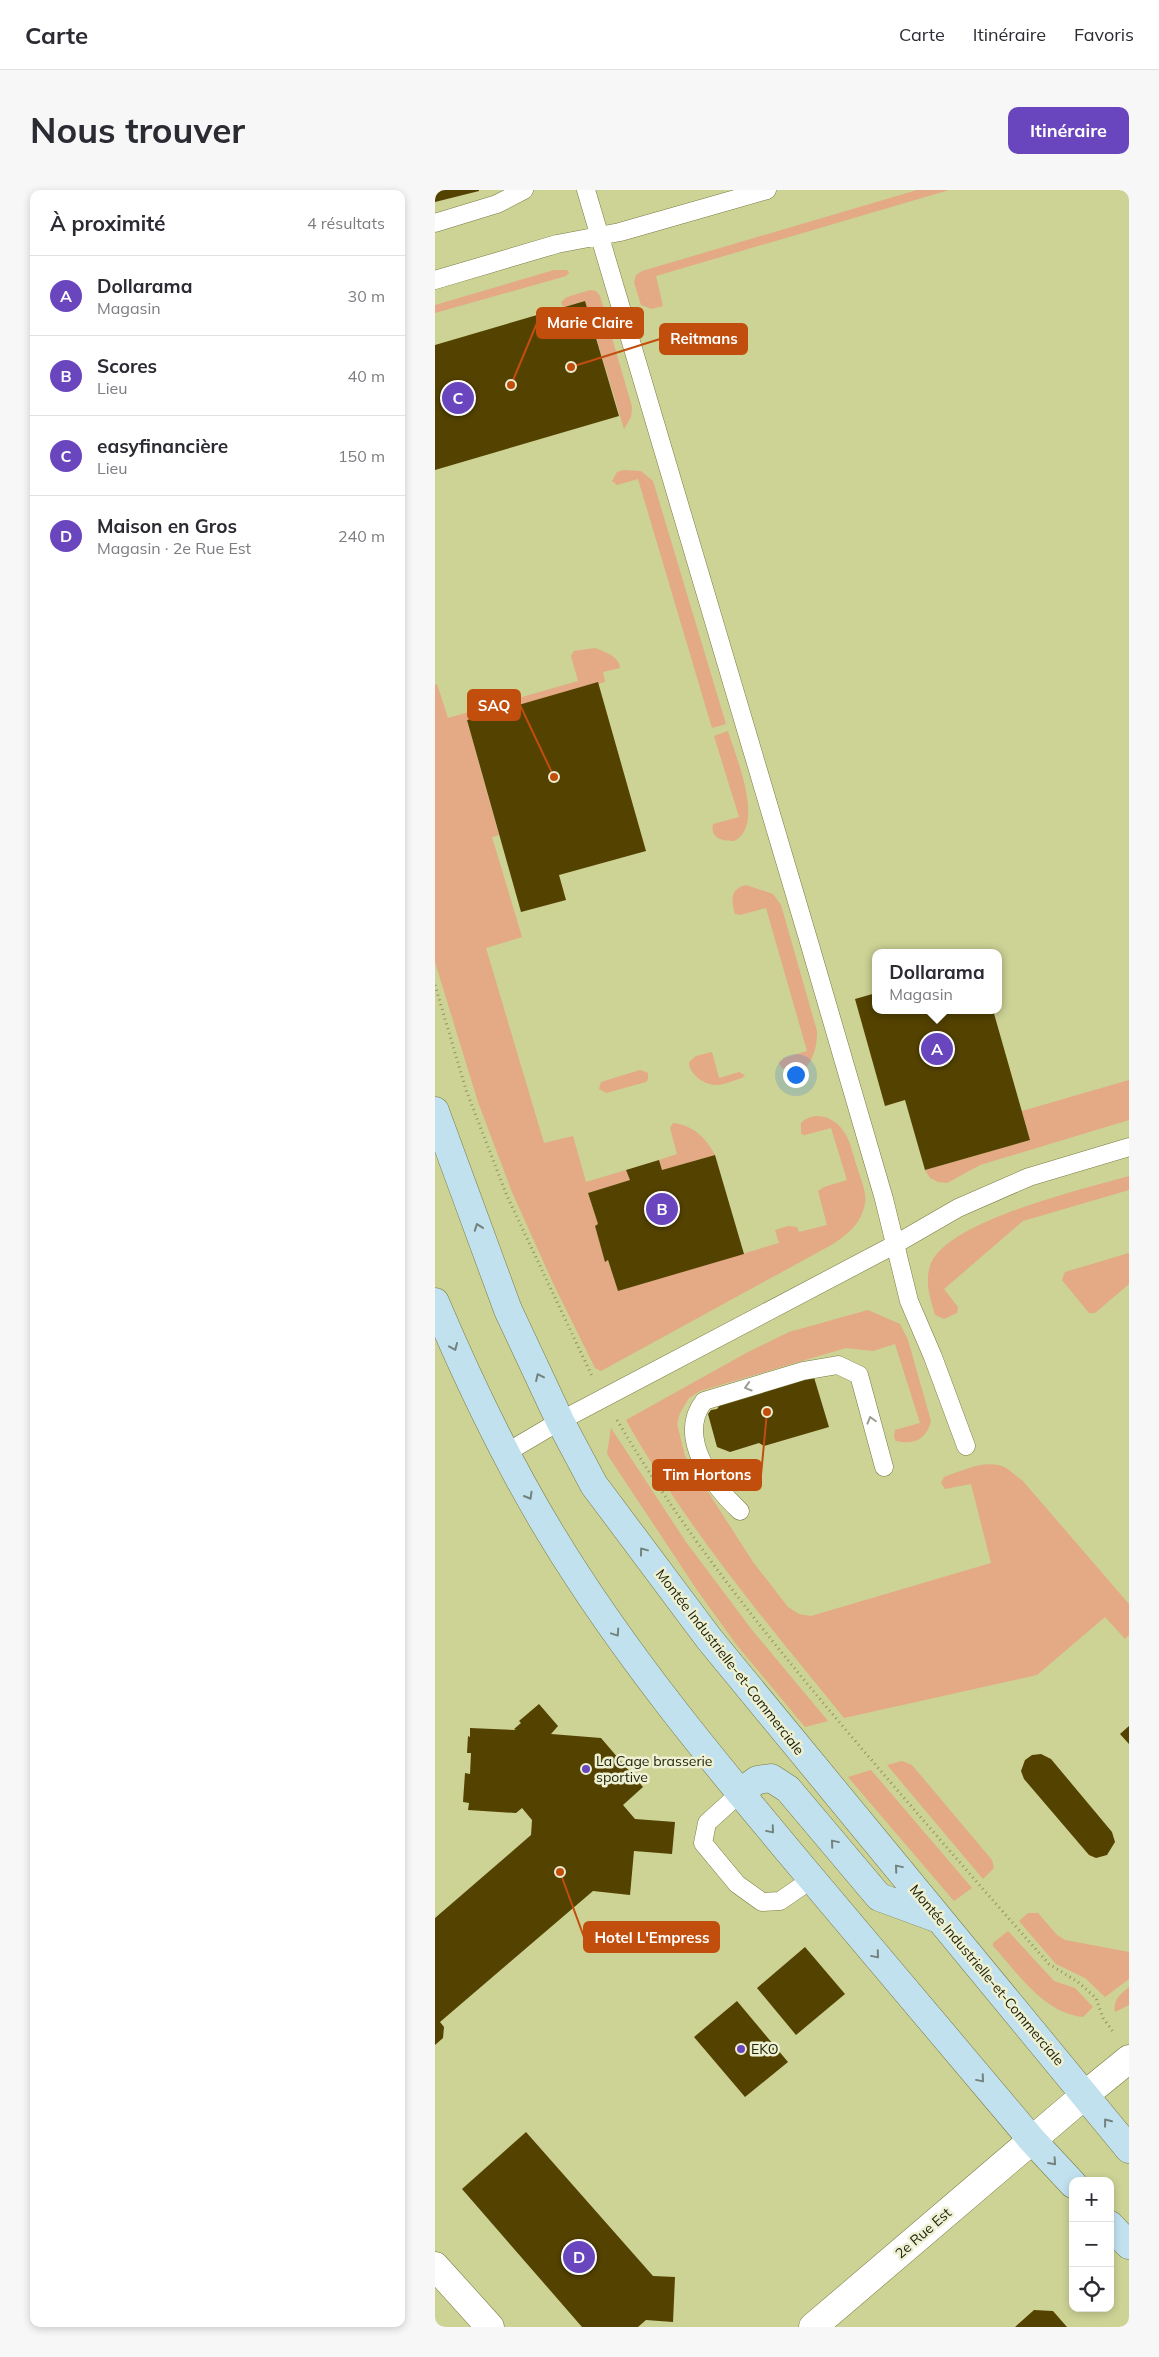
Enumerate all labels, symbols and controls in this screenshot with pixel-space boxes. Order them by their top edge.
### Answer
text: Carte [25,20,88,50]
text: Carte [899,23,945,46]
text: Itinéraire [973,23,1046,46]
text: Favoris [1074,23,1134,46]
button: Itinéraire [1008,107,1129,154]
text: Nous trouver [30,108,245,152]
text: À proximité [50,210,166,236]
text: 4 résultats [307,213,385,233]
text: Dollarama [97,274,192,298]
text: A [60,286,72,306]
text: 30 m [348,286,385,306]
text: Magasin [97,298,161,318]
callout: Marie Claire [537,308,643,338]
text: Marie Claire [547,313,633,332]
callout: Reitmans [660,324,747,354]
text: Reitmans [670,329,738,348]
text: Scores [97,354,157,378]
text: B [60,366,72,386]
text: 40 m [348,366,385,386]
text: Lieu [97,378,127,398]
pin: C [442,379,474,417]
text: easyfinancière [97,434,228,458]
text: C [61,446,71,466]
text: 150 m [338,446,385,466]
text: Lieu [97,458,127,478]
text: Maison en Gros [97,514,237,538]
text: D [60,526,72,546]
text: 240 m [338,526,385,546]
text: Magasin · 2e Rue Est [97,538,251,558]
callout: SAQ [468,690,520,720]
text: SAQ [478,696,510,715]
popup [872,949,1002,1014]
text: Dollarama [889,960,985,984]
text: Magasin [889,984,953,1004]
pin: A [921,1030,953,1068]
your location [783,1062,809,1088]
pin: B [646,1190,678,1228]
one-way arrow [474,1223,484,1232]
one-way arrow [448,1342,459,1351]
one-way arrow [535,1373,546,1382]
one-way arrow [745,1382,753,1392]
one-way arrow [866,1416,877,1425]
callout: Tim Hortons [653,1460,761,1490]
text: Tim Hortons [663,1465,751,1484]
one-way arrow [522,1490,532,1499]
one-way arrow [640,1547,649,1557]
street label: Montée Industrielle-et-Commerciale [652,1565,808,1759]
one-way arrow [610,1627,619,1636]
place label: La Cage brasserie sportive [596,1752,713,1786]
marker: La Cage brasserie sportive [580,1763,592,1775]
one-way arrow [766,1825,775,1834]
one-way arrow [831,1840,839,1849]
one-way arrow [896,1865,904,1874]
street label: Montée Industrielle-et-Commerciale [906,1881,1068,2069]
callout: Hotel L'Empress [584,1922,719,1952]
text: Hotel L'Empress [594,1928,710,1947]
one-way arrow [870,1949,879,1958]
place label: EKO [751,2040,779,2058]
marker: EKO [735,2043,747,2055]
one-way arrow [975,2073,984,2082]
one-way arrow [1105,2119,1113,2128]
one-way arrow [1047,2156,1056,2165]
map controls [1069,2177,1114,2312]
button: + [1069,2177,1114,2222]
street label: 2e Rue Est [891,2204,955,2262]
button: − [1069,2222,1114,2267]
pin: D [563,2238,595,2276]
button: locate [1069,2267,1114,2312]

